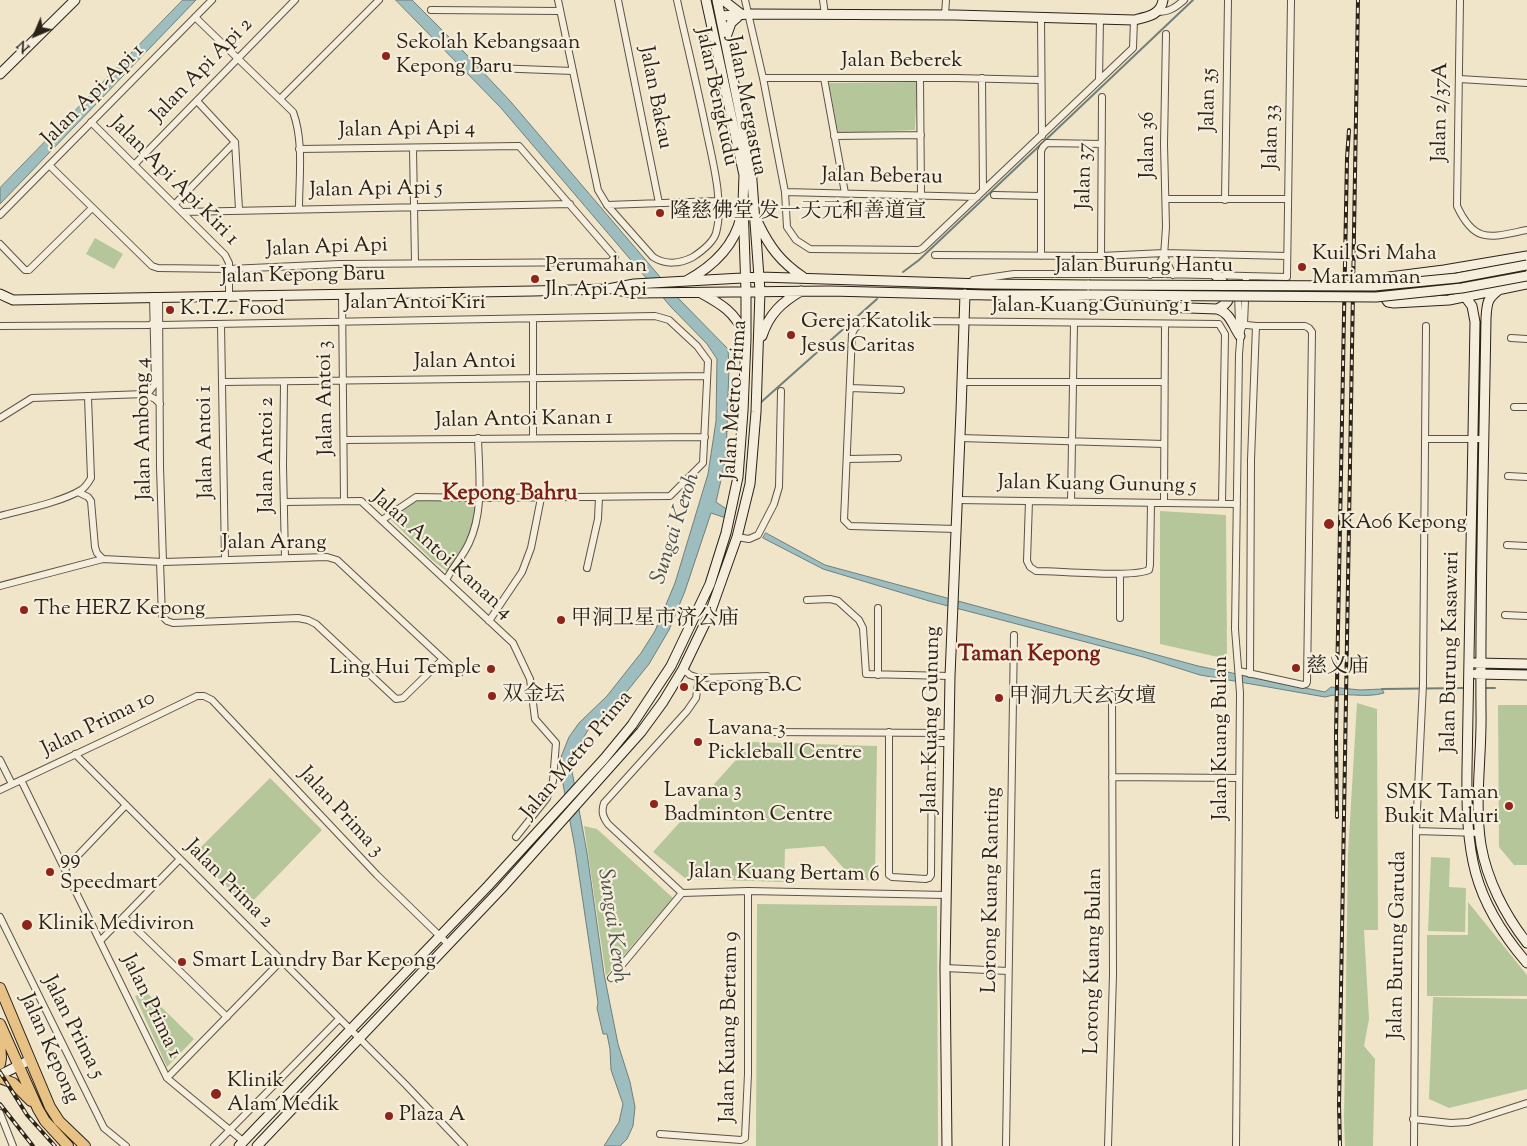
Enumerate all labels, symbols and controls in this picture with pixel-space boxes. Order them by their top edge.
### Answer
north arrow [10,10,60,60]
street label: Jalan Api Api 2 [147,13,259,129]
street label: Jalan Bengkudu [688,26,742,168]
place label: Sekolah Kebangsaan Kepong Baru [396,31,580,81]
street label: Jalan Mergastua [719,34,771,178]
text: N [13,35,35,57]
street label: Jalan Api-Api 1 [37,39,151,153]
street label: Jalan Bakau [632,45,676,151]
street label: Jalan Beberek [841,49,963,75]
marker: Sekolah Kebangsaan Kepong Baru [380,50,392,62]
street label: Jalan 2/37A [1429,62,1455,162]
street label: Jalan 35 [1197,68,1223,132]
street label: Jalan 33 [1260,104,1286,170]
street label: Jalan Api Api Kiri 1 [103,112,243,252]
street label: Jalan 36 [1136,112,1162,178]
street label: Jalan Api Api 4 [338,117,476,145]
street label: Jalan 37 [1073,142,1099,210]
street label: Jalan Beberau [821,164,943,192]
street label: Jalan Api Api 5 [309,177,443,205]
place label: 隆慈佛堂 发一天元和善道宣 [670,200,926,226]
marker: 隆慈佛堂 发一天元和善道宣 [654,207,666,219]
street label: Jalan Api Api [266,234,388,264]
place label: Kuil Sri Maha Mariamman [1312,242,1437,292]
place label: Perumahan Jln Api Api [545,254,647,304]
street label: Jalan Burung Hantu [1055,254,1233,280]
marker: Kuil Sri Maha Mariamman [1296,261,1308,273]
street label: Jalan Kepong Baru [220,263,386,291]
marker: Perumahan Jln Api Api [529,273,541,285]
street label: Jalan Antoi Kiri [344,291,486,317]
street label: Jalan Kuang Gunung 1 [991,294,1191,320]
place label: K.T.Z. Food [180,297,285,323]
marker: K.T.Z. Food [164,304,176,316]
place label: Gereja Katolik Jesus Caritas [801,310,932,360]
street label: Jalan Metro Prima [718,319,754,481]
marker: Gereja Katolik Jesus Caritas [785,329,797,341]
street label: Jalan Antoi 3 [313,340,341,456]
street label: Jalan Antoi [414,350,516,376]
street label: Jalan Ambong 4 [131,357,159,501]
street label: Jalan Antoi 1 [193,385,221,499]
street label: Jalan Antoi 2 [255,397,281,513]
street label: Jalan Antoi Kanan 1 [435,407,613,435]
water label: Sungai Keroh [647,470,707,588]
street label: Jalan Kuang Gunung 5 [997,472,1197,500]
district label: Kepong Bahru [442,482,578,508]
street label: Jalan Antoi Kanan 4 [365,486,517,626]
place label: KA06 Kepong [1340,511,1467,537]
marker: KA06 Kepong [1322,517,1336,531]
street label: Jalan Arang [222,531,326,557]
street label: Jalan Burung Kasawari [1438,551,1466,753]
place label: The HERZ Kepong [34,597,205,623]
marker: The HERZ Kepong [18,604,30,616]
place label: 甲洞卫星市济公庙 [571,607,739,633]
marker: 甲洞卫星市济公庙 [555,614,567,626]
street label: Jalan Kuang Gunung [919,626,947,814]
district label: Taman Kepong [958,643,1100,669]
place label: 慈义庙 [1306,655,1369,681]
place label: Ling Hui Temple [329,656,481,682]
street label: Jalan Kuang Bulan [1209,656,1235,820]
marker: 慈义庙 [1290,662,1302,674]
marker: Ling Hui Temple [485,663,497,675]
place label: Kepong B.C [694,674,802,700]
marker: Kepong B.C [678,681,690,693]
place label: 双金坛 [502,683,565,709]
place label: 甲洞九天玄女壇 [1009,685,1156,711]
street label: Jalan Metro Prima [517,686,639,826]
street label: Jalan Prima 10 [38,687,160,763]
marker: 双金坛 [486,690,498,702]
marker: 甲洞九天玄女壇 [993,692,1005,704]
place label: Lavana 3 Pickleball Centre [708,717,862,767]
marker: Lavana 3 Pickleball Centre [692,736,704,748]
street label: Jalan Prima 3 [292,763,388,863]
place label: Lavana 3 Badminton Centre [664,779,833,829]
place label: SMK Taman Bukit Maluri [1384,781,1499,831]
street label: Lorong Kuang Ranting [979,787,1007,993]
marker: Lavana 3 Badminton Centre [648,798,660,810]
marker: SMK Taman Bukit Maluri [1503,800,1515,812]
street label: Jalan Prima 2 [178,835,278,935]
place label: 99 Speedmart [60,847,157,897]
street label: Jalan Burung Garuda [1385,851,1413,1039]
street label: Jalan Kuang Bertam 6 [688,861,880,889]
marker: 99 Speedmart [44,866,56,878]
water label: Sungai Keroh [590,867,632,985]
street label: Lorong Kuang Bulan [1081,867,1109,1055]
place label: Klinik Mediviron [38,912,194,938]
marker: Klinik Mediviron [20,918,34,932]
street label: Jalan Kuang Bertam 9 [717,931,745,1123]
place label: Smart Laundry Bar Kepong [192,949,436,975]
street label: Jalan Prima 1 [114,951,186,1063]
marker: Smart Laundry Bar Kepong [176,956,188,968]
street label: Jalan Prima 5 [35,972,109,1084]
street label: Jalan Kepong [13,990,83,1108]
place label: Klinik Alam Medik [227,1069,339,1119]
marker: Klinik Alam Medik [209,1087,223,1101]
place label: Plaza A [399,1103,466,1129]
marker: Plaza A [383,1110,395,1122]

